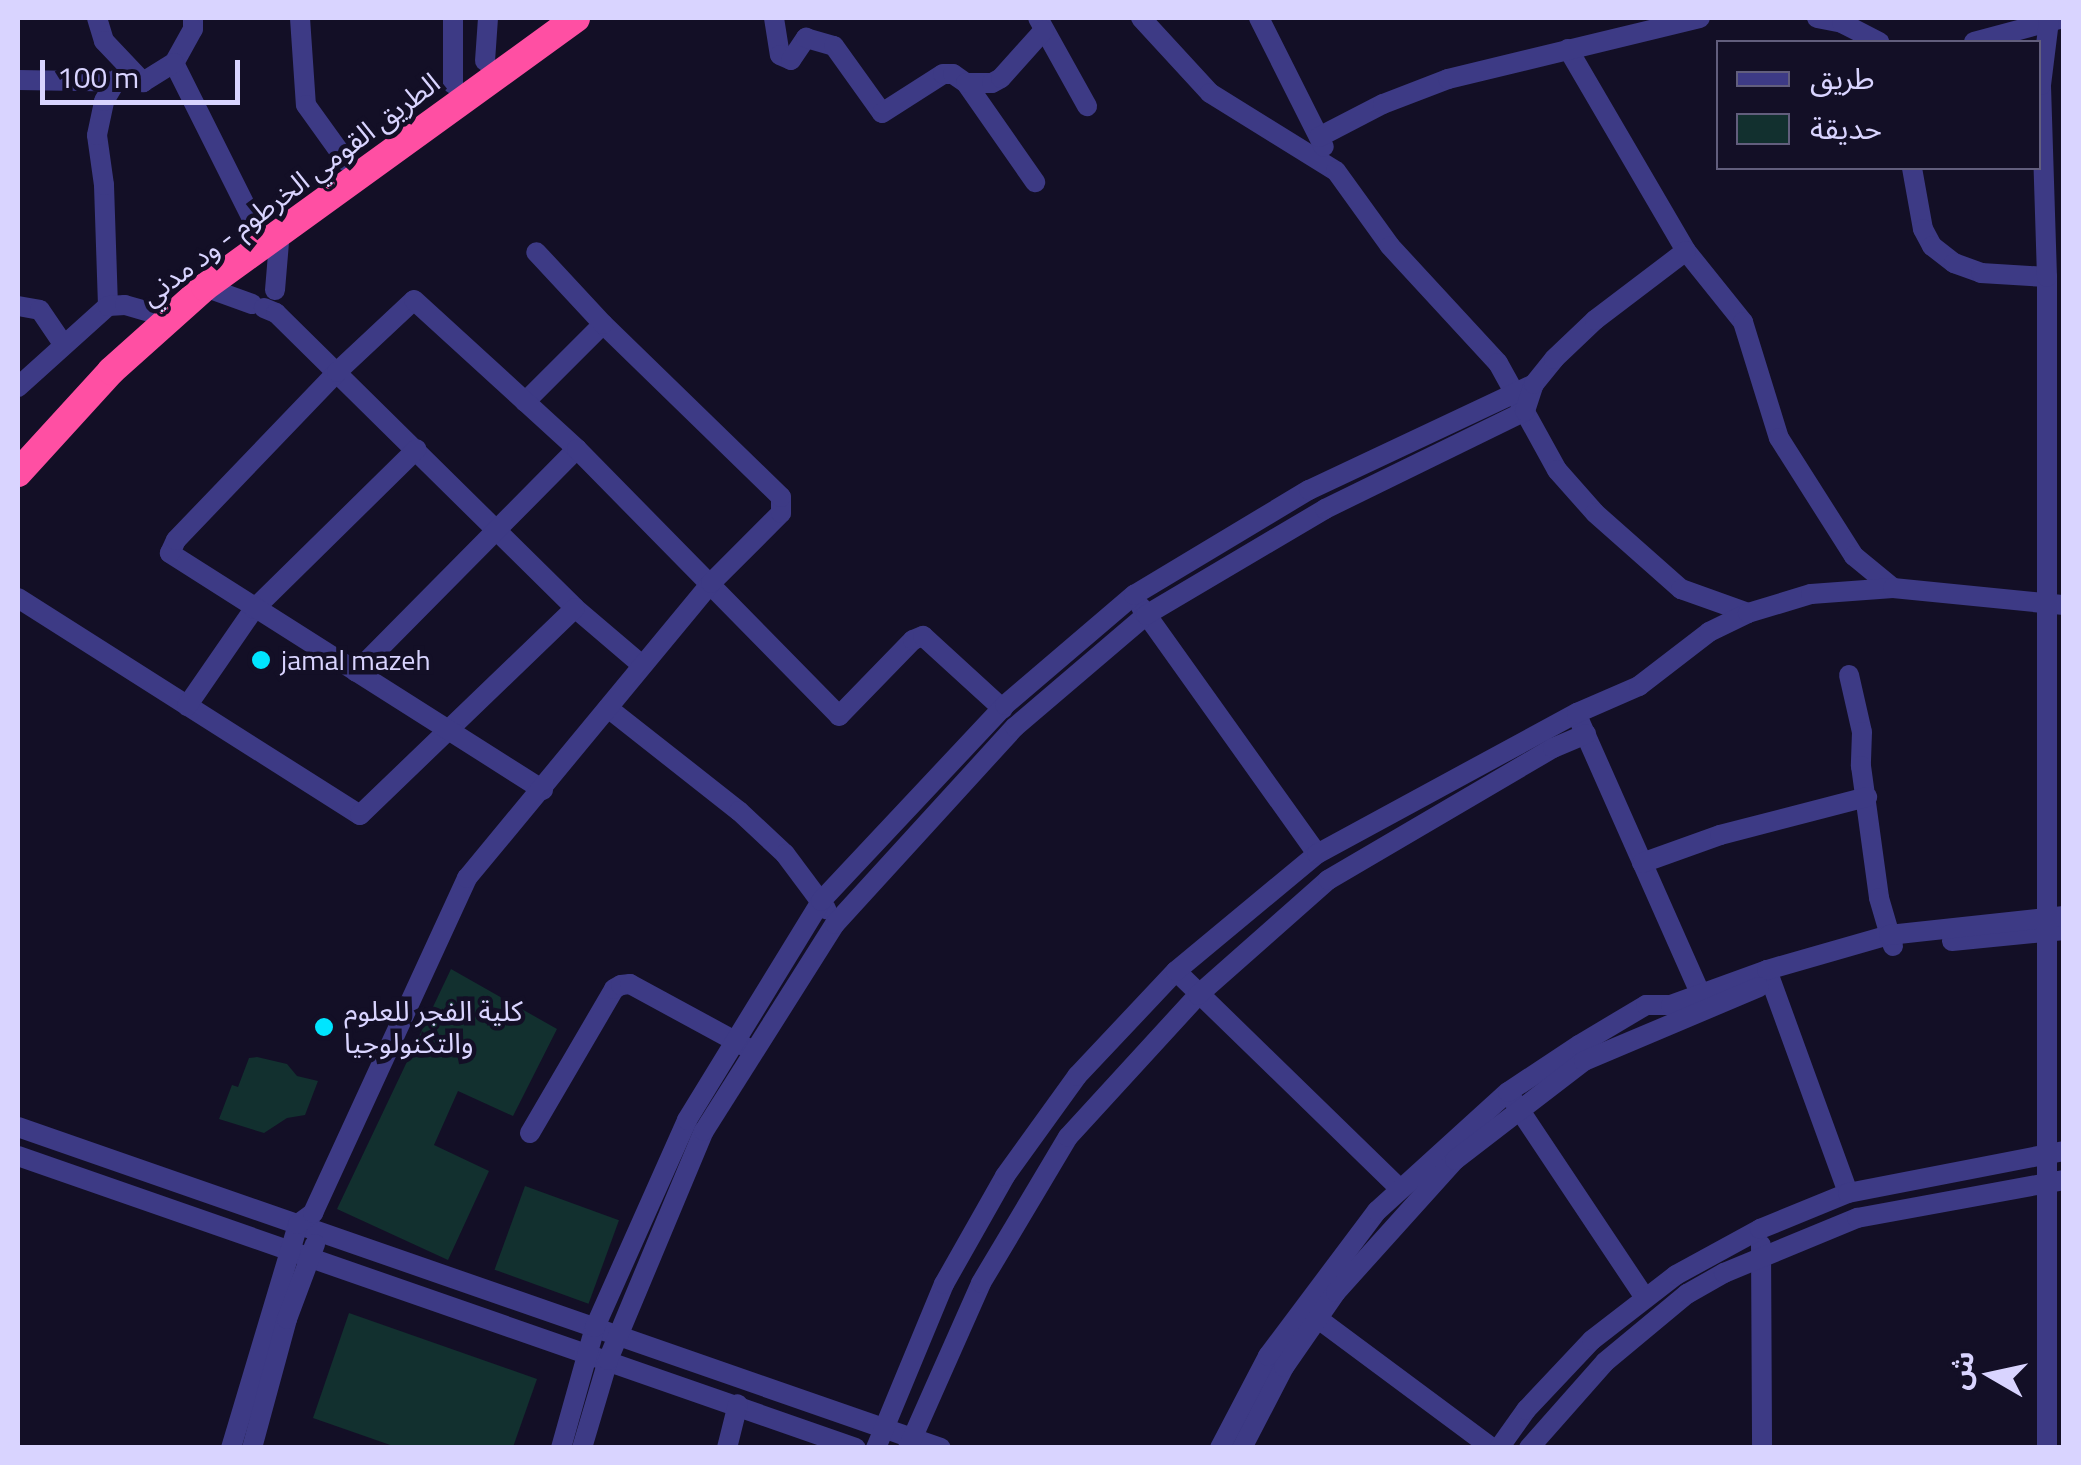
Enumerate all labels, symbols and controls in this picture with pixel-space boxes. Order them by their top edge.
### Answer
scale bar [45,40,245,102]
legend [1716,40,2041,170]
text: 100 m [57,54,139,100]
text: طريق [1810,55,1875,101]
street label: الطريق القومي الخرطوم - ود مدني [134,66,446,312]
text: حديقة [1810,105,1882,151]
place label: jamal mazeh [281,643,430,677]
marker: jamal mazeh [250,649,272,671]
place label: كلية الفجر للعلوم والتكنولوجيا [344,994,522,1060]
marker: كلية الفجر للعلوم والتكنولوجيا [313,1016,335,1038]
north arrow [1941,1325,2041,1425]
text: ش [1937,1348,1985,1393]

